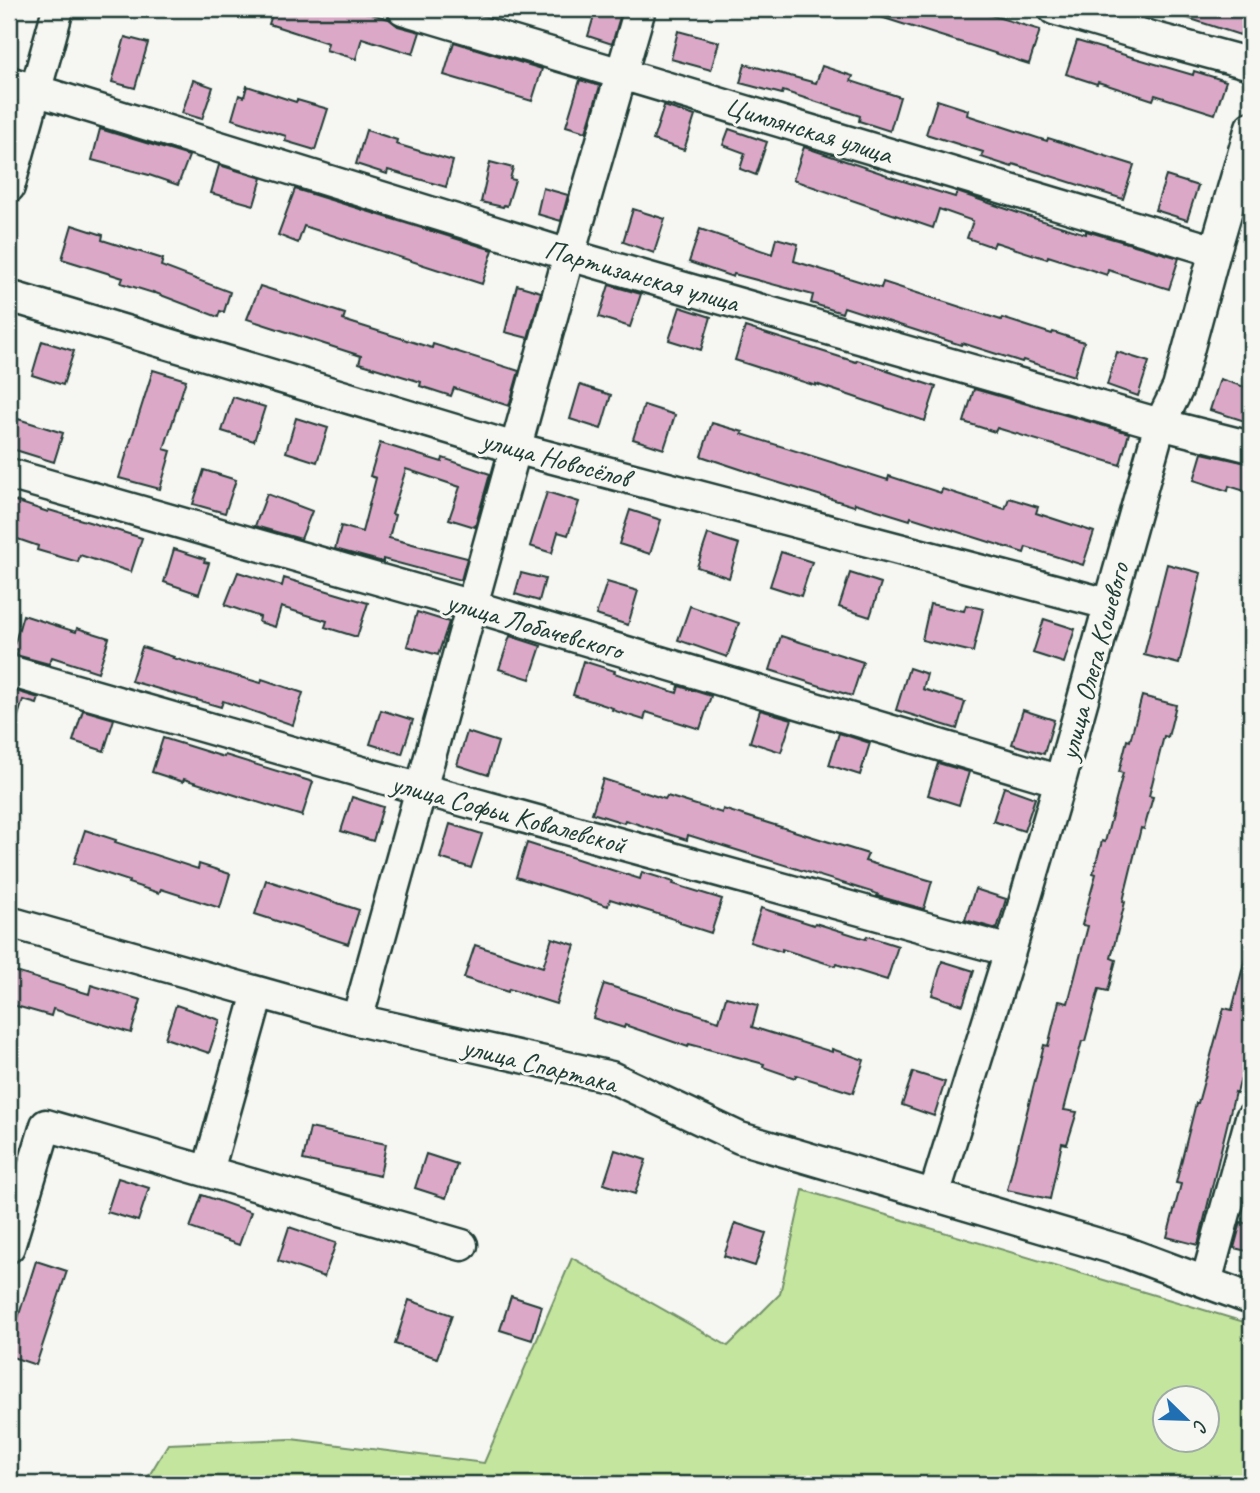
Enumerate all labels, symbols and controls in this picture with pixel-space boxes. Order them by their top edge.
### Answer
street label: Цимлянская улица [721,87,898,172]
street label: Партизанская улица [541,231,744,320]
street label: улица Новосёлов [476,421,638,496]
street label: улица Олега Кошевого [1050,557,1137,765]
street label: улица Лобачевского [441,583,630,668]
street label: улица Софьи Ковалевской [386,765,631,862]
street label: улица Спартака [457,1028,623,1101]
north arrow [1152,1384,1222,1454]
text: С [1187,1416,1214,1437]

